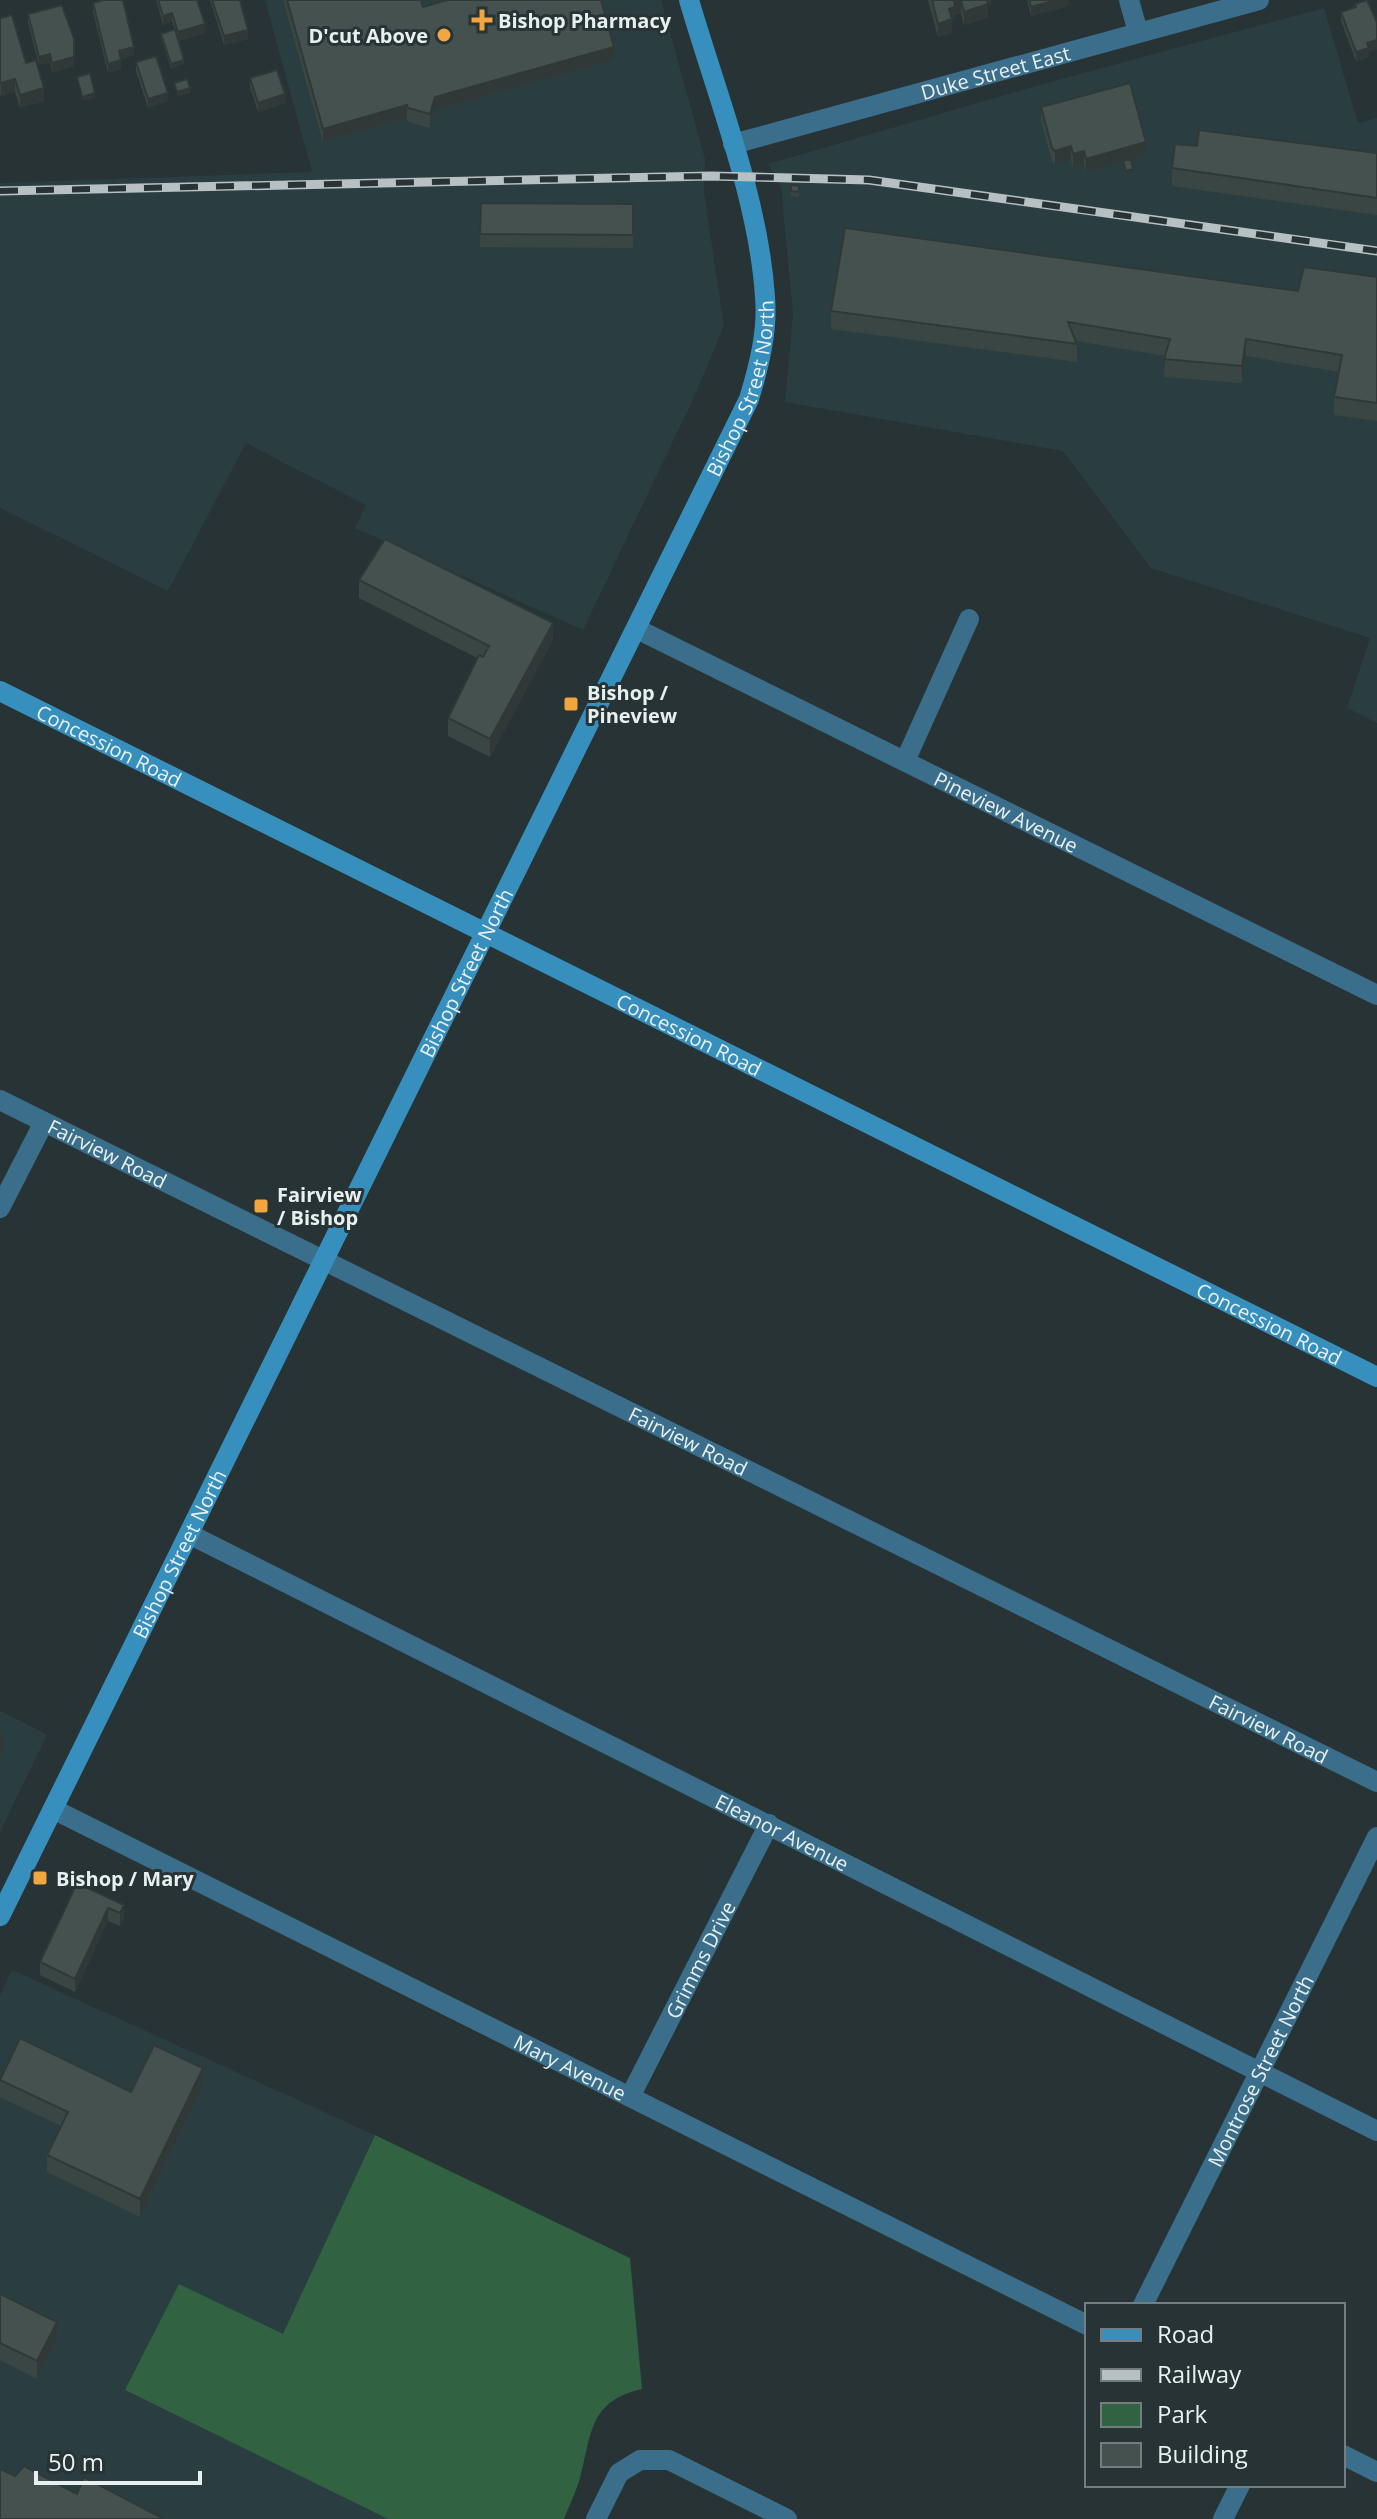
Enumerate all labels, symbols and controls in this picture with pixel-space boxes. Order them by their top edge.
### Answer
place label: Bishop Pharmacy [498,7,672,34]
marker: Bishop Pharmacy [473,11,491,29]
place label: D'cut Above [309,22,428,49]
marker: D'cut Above [435,26,453,44]
street label: Duke Street East [918,39,1073,106]
street label: Bishop Street North [700,300,779,481]
place label: Bishop / Pineview [587,679,677,729]
marker: Bishop / Pineview [562,695,580,713]
street label: Concession Road [32,698,186,793]
street label: Pineview Avenue [930,765,1083,859]
street label: Bishop Street North [413,884,519,1062]
street label: Concession Road [612,987,766,1082]
street label: Fairview Road [44,1112,172,1194]
place label: Fairview / Bishop [277,1181,362,1231]
marker: Fairview / Bishop [252,1197,270,1215]
street label: Concession Road [1192,1276,1346,1371]
street label: Fairview Road [624,1400,752,1482]
street label: Bishop Street North [126,1465,232,1643]
street label: Fairview Road [1205,1688,1333,1769]
street label: Eleanor Avenue [711,1787,854,1877]
place label: Bishop / Mary [56,1865,194,1892]
marker: Bishop / Mary [31,1869,49,1887]
street label: Grimms Drive [659,1896,741,2023]
street label: Montrose Street North [1201,1970,1320,2171]
street label: Mary Avenue [509,2028,631,2106]
legend [1085,2303,1345,2487]
text: Road [1157,2317,1214,2350]
text: Railway [1157,2357,1242,2390]
text: Park [1157,2397,1208,2430]
scale bar [36,2435,200,2485]
text: Building [1157,2437,1248,2470]
text: 50 m [48,2445,104,2478]

